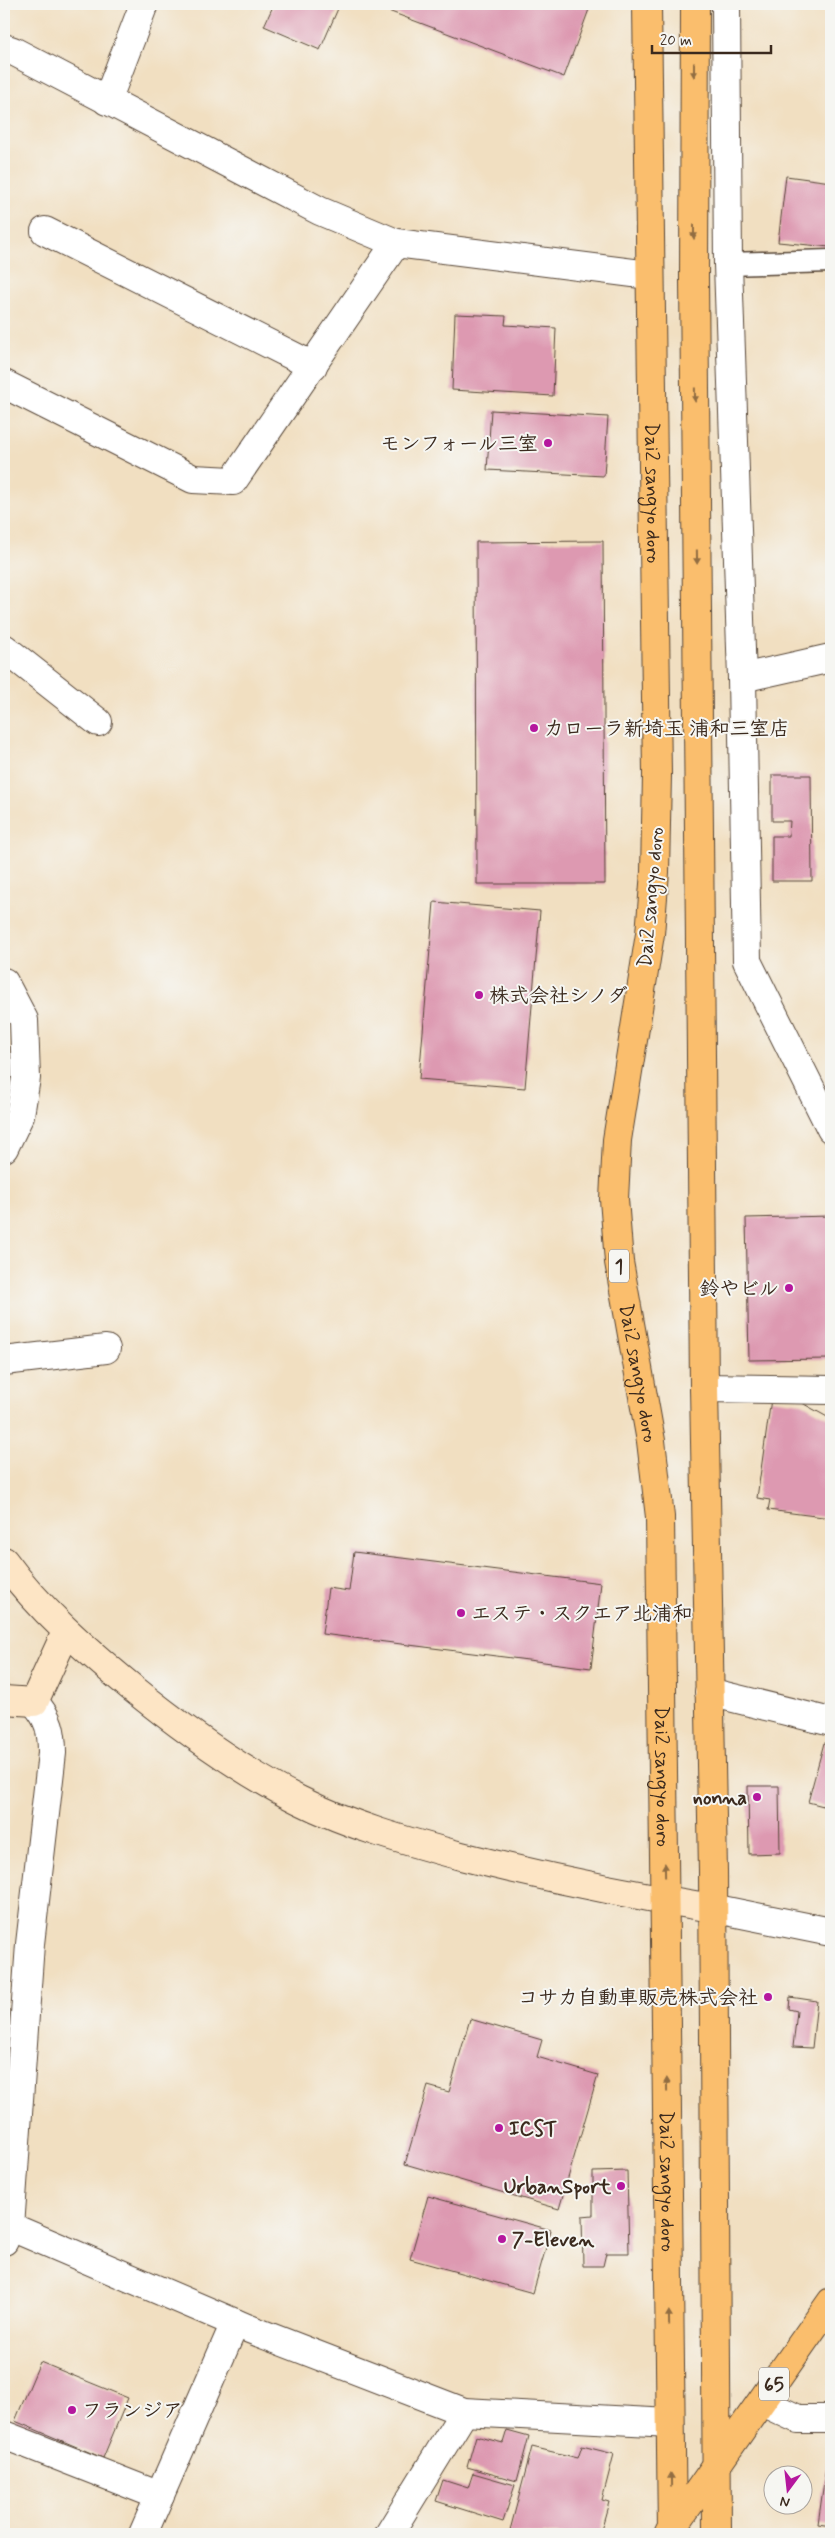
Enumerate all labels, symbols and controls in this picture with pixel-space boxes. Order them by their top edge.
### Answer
scale bar [652,22,771,54]
text: 20 m [660,31,692,51]
one-way arrow [690,62,698,78]
one-way arrow [690,225,698,241]
one-way arrow [691,387,699,403]
street label: Dai2 sangyo doro [637,422,666,564]
place label: モンフォール三室 [380,431,538,458]
marker: モンフォール三室 [542,437,554,449]
one-way arrow [693,550,701,566]
place label: カローラ新埼玉 浦和三室店 [544,716,789,743]
marker: カローラ新埼玉 浦和三室店 [528,722,540,734]
street label: Dai2 sangyo doro [632,826,672,968]
place label: 株式会社シノダ [489,983,627,1010]
marker: 株式会社シノダ [473,989,485,1001]
road number: 1 [609,1250,629,1282]
place label: 鈴やビル [699,1276,779,1303]
marker: 鈴やビル [783,1282,795,1294]
street label: Dai2 sangyo doro [612,1302,663,1445]
place label: エステ・スクエア北浦和 [471,1601,692,1628]
marker: エステ・スクエア北浦和 [455,1607,467,1619]
street label: Dai2 sangyo doro [647,1706,676,1847]
place label: nonna [693,1785,747,1812]
marker: nonna [751,1791,763,1803]
one-way arrow [660,1862,668,1878]
place label: コサカ自動車販売株式会社 [518,1985,758,2012]
marker: コサカ自動車販売株式会社 [762,1991,774,2003]
one-way arrow [663,2077,671,2093]
street label: Dai2 sangyo doro [652,2111,681,2252]
place label: ICST [509,2116,557,2143]
marker: ICST [493,2122,505,2134]
place label: UrbanSport [504,2174,612,2201]
marker: UrbanSport [615,2180,627,2192]
place label: 7-Eleven [512,2227,595,2254]
marker: 7-Eleven [496,2233,508,2245]
one-way arrow [665,2310,673,2326]
road number: 65 [759,2368,789,2400]
place label: フランジア [82,2398,183,2425]
marker: フランジア [66,2404,78,2416]
north arrow [762,2466,812,2516]
one-way arrow [666,2472,674,2488]
text: N [778,2492,792,2511]

